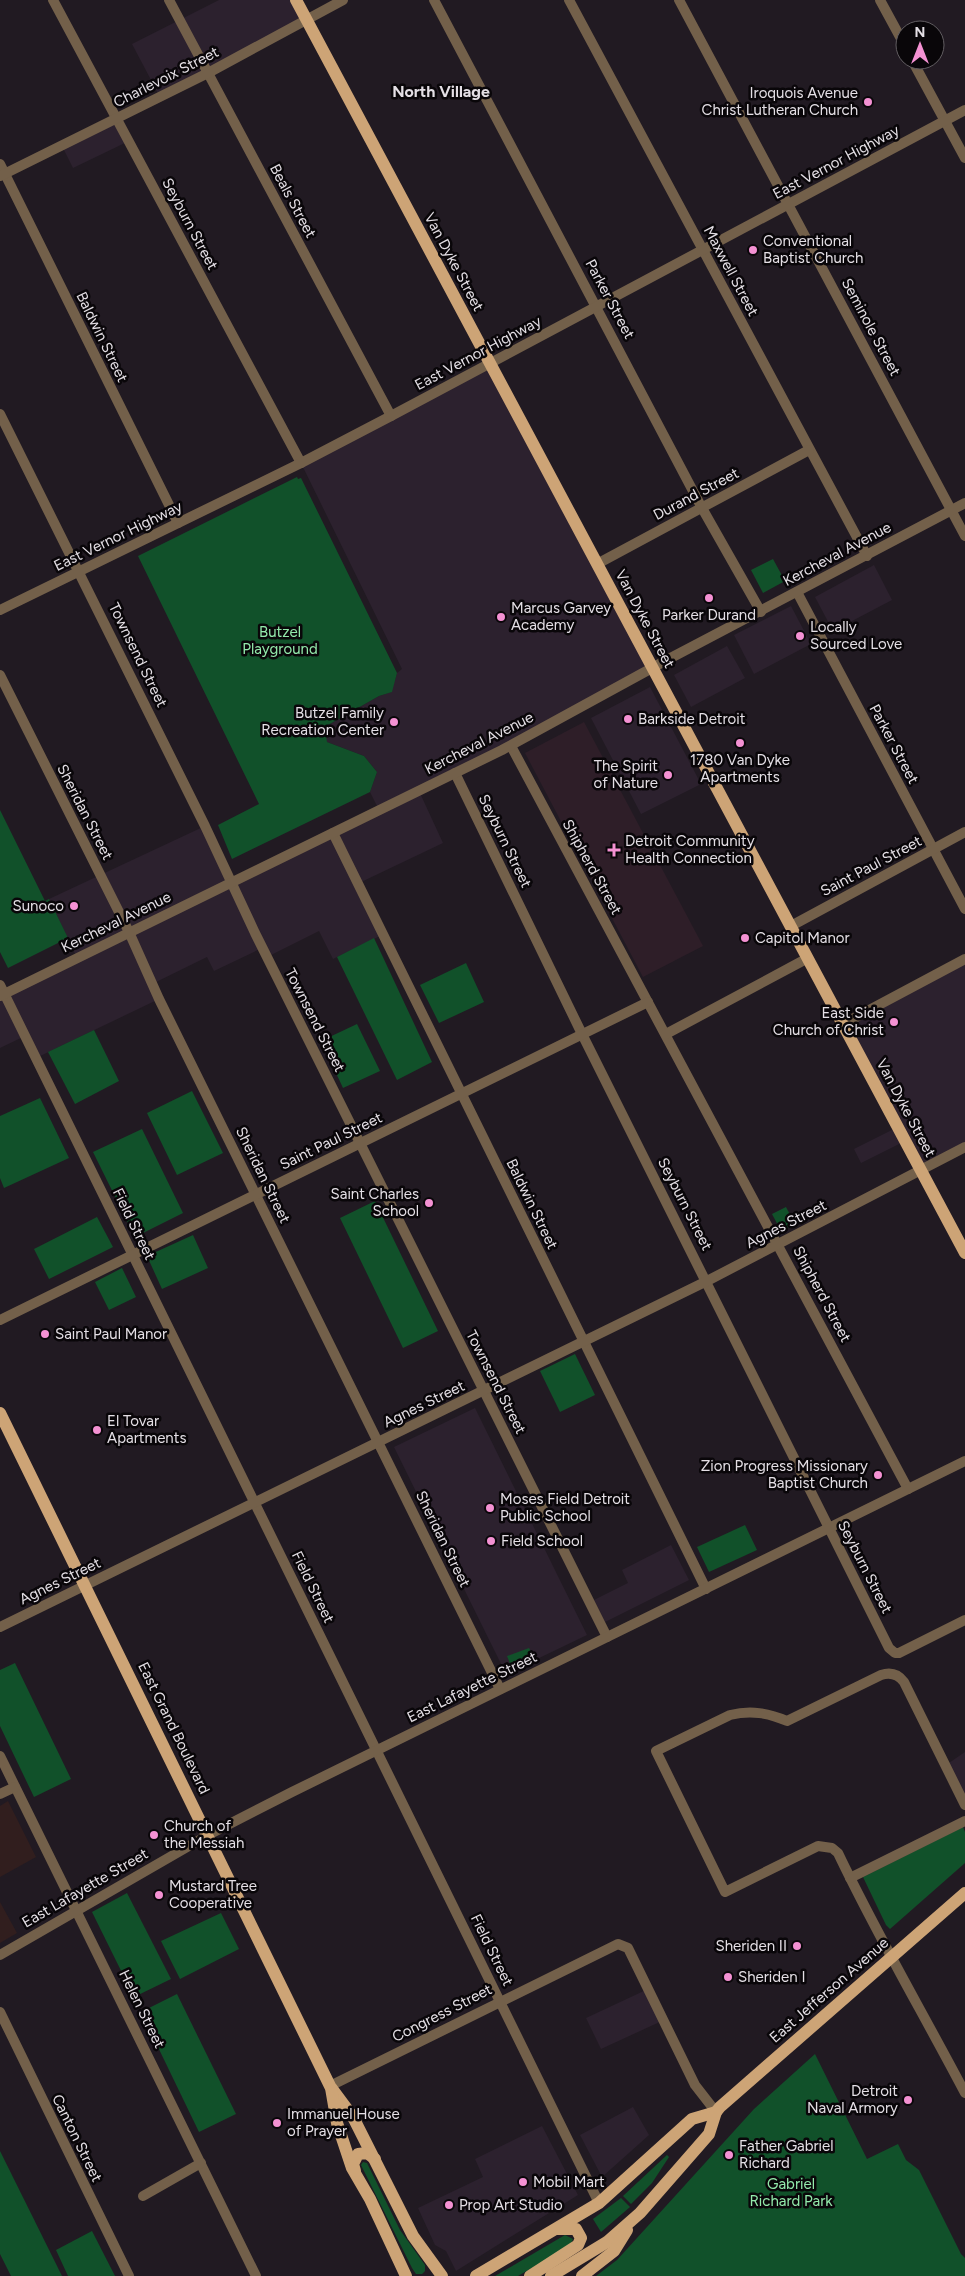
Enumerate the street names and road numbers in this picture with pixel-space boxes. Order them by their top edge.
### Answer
street label: Charlevoix Street [110,43,222,111]
street label: East Vernor Highway [770,121,902,203]
street label: Beals Street [266,161,320,241]
street label: Seyburn Street [158,175,222,273]
street label: Van Dyke Street [421,210,488,315]
street label: Maxwell Street [700,223,762,319]
street label: Parker Street [582,256,639,342]
street label: Seminole Street [838,275,904,379]
street label: Baldwin Street [72,289,132,385]
street label: East Vernor Highway [412,312,544,394]
street label: Durand Street [650,464,742,524]
street label: East Vernor Highway [51,497,185,575]
street label: Kercheval Avenue [780,518,894,590]
street label: Van Dyke Street [612,567,679,672]
street label: Townsend Street [105,600,171,710]
street label: Parker Street [866,701,923,787]
street label: Kercheval Avenue [422,708,536,778]
street label: Sheridan Street [53,761,117,863]
street label: Seyburn Street [475,791,535,891]
street label: Shipherd Street [558,816,626,918]
street label: Saint Paul Street [817,832,925,900]
street label: Kercheval Avenue [58,888,174,956]
street label: Townsend Street [281,965,349,1075]
street label: Van Dyke Street [873,1056,940,1161]
street label: Saint Paul Street [277,1108,385,1174]
street label: Sheridan Street [232,1124,294,1226]
street label: Seyburn Street [654,1155,716,1254]
street label: Baldwin Street [502,1156,562,1252]
street label: Field Street [109,1185,159,1263]
street label: Agnes Street [743,1196,830,1252]
street label: Shipherd Street [789,1243,855,1345]
street label: Townsend Street [462,1327,530,1437]
street label: Agnes Street [380,1376,468,1431]
street label: Sheridan Street [412,1488,474,1590]
street label: Seyburn Street [834,1518,896,1617]
street label: Field Street [288,1548,338,1626]
street label: Agnes Street [16,1553,104,1608]
street label: East Lafayette Street [404,1648,540,1726]
street label: East Grand Boulevard [134,1659,214,1797]
street label: East Lafayette Street [19,1844,151,1931]
street label: Field Street [467,1911,517,1989]
street label: East Jefferson Avenue [766,1933,892,2047]
street label: Helen Street [115,1967,169,2051]
street label: Congress Street [389,1980,495,2046]
street label: Canton Street [48,2091,106,2185]

